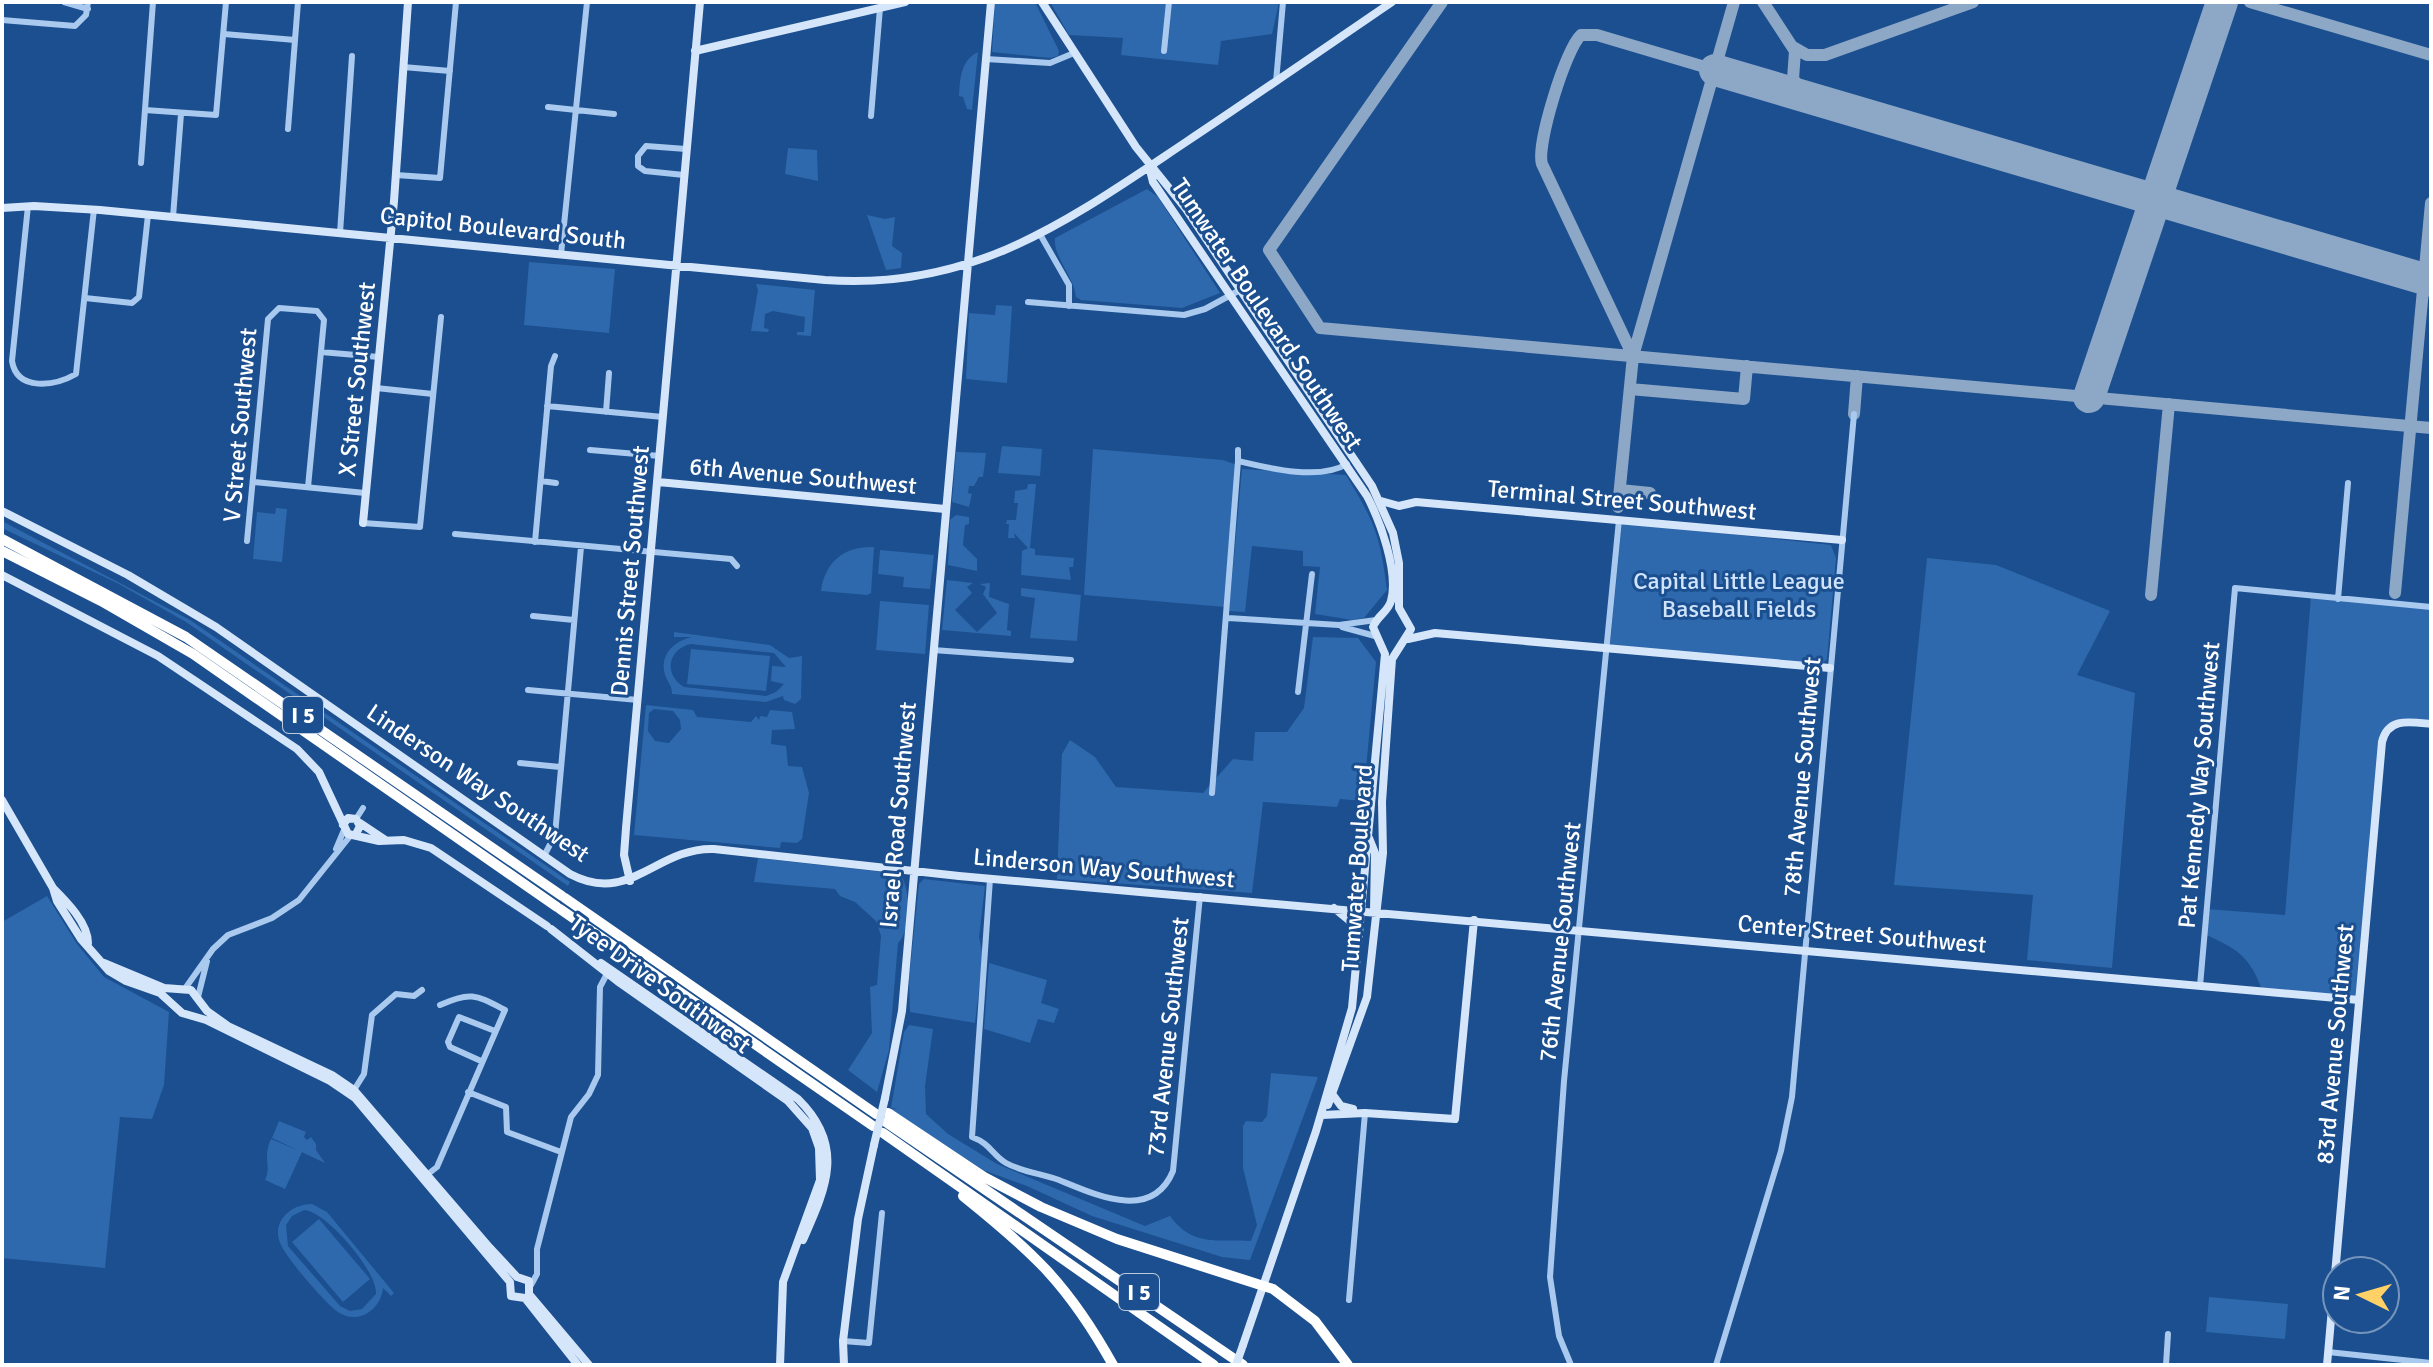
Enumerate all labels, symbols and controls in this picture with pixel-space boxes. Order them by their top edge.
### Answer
street label: Tumwater Boulevard Southwest [1165,172,1369,456]
street label: Capitol Boulevard South [378,200,628,256]
street label: X Street Southwest [332,280,382,478]
street label: V Street Southwest [217,327,263,523]
street label: Dennis Street Southwest [604,444,656,698]
street label: 6th Avenue Southwest [688,451,918,501]
street label: Terminal Street Southwest [1486,473,1758,527]
park label: Capital Little League Baseball Fields [1633,566,1845,624]
street label: Pat Kennedy Way Southwest [2172,640,2226,930]
street label: 78th Avenue Southwest [1777,656,1827,898]
road number: I 5 [283,697,323,733]
street label: Linderson Way Southwest [361,697,595,869]
street label: Israel Road Southwest [873,701,923,929]
street label: Tumwater Boulevard [1335,763,1379,973]
street label: 76th Avenue Southwest [1532,821,1588,1063]
street label: Linderson Way Southwest [972,842,1236,894]
street label: Tyee Drive Southwest [563,908,757,1060]
street label: Center Street Southwest [1736,908,1988,960]
street label: 73rd Avenue Southwest [1140,916,1196,1158]
street label: 83rd Avenue Southwest [2310,923,2360,1165]
north arrow [2321,1255,2401,1335]
road number: I 5 [1119,1274,1159,1310]
text: N [2327,1284,2356,1302]

